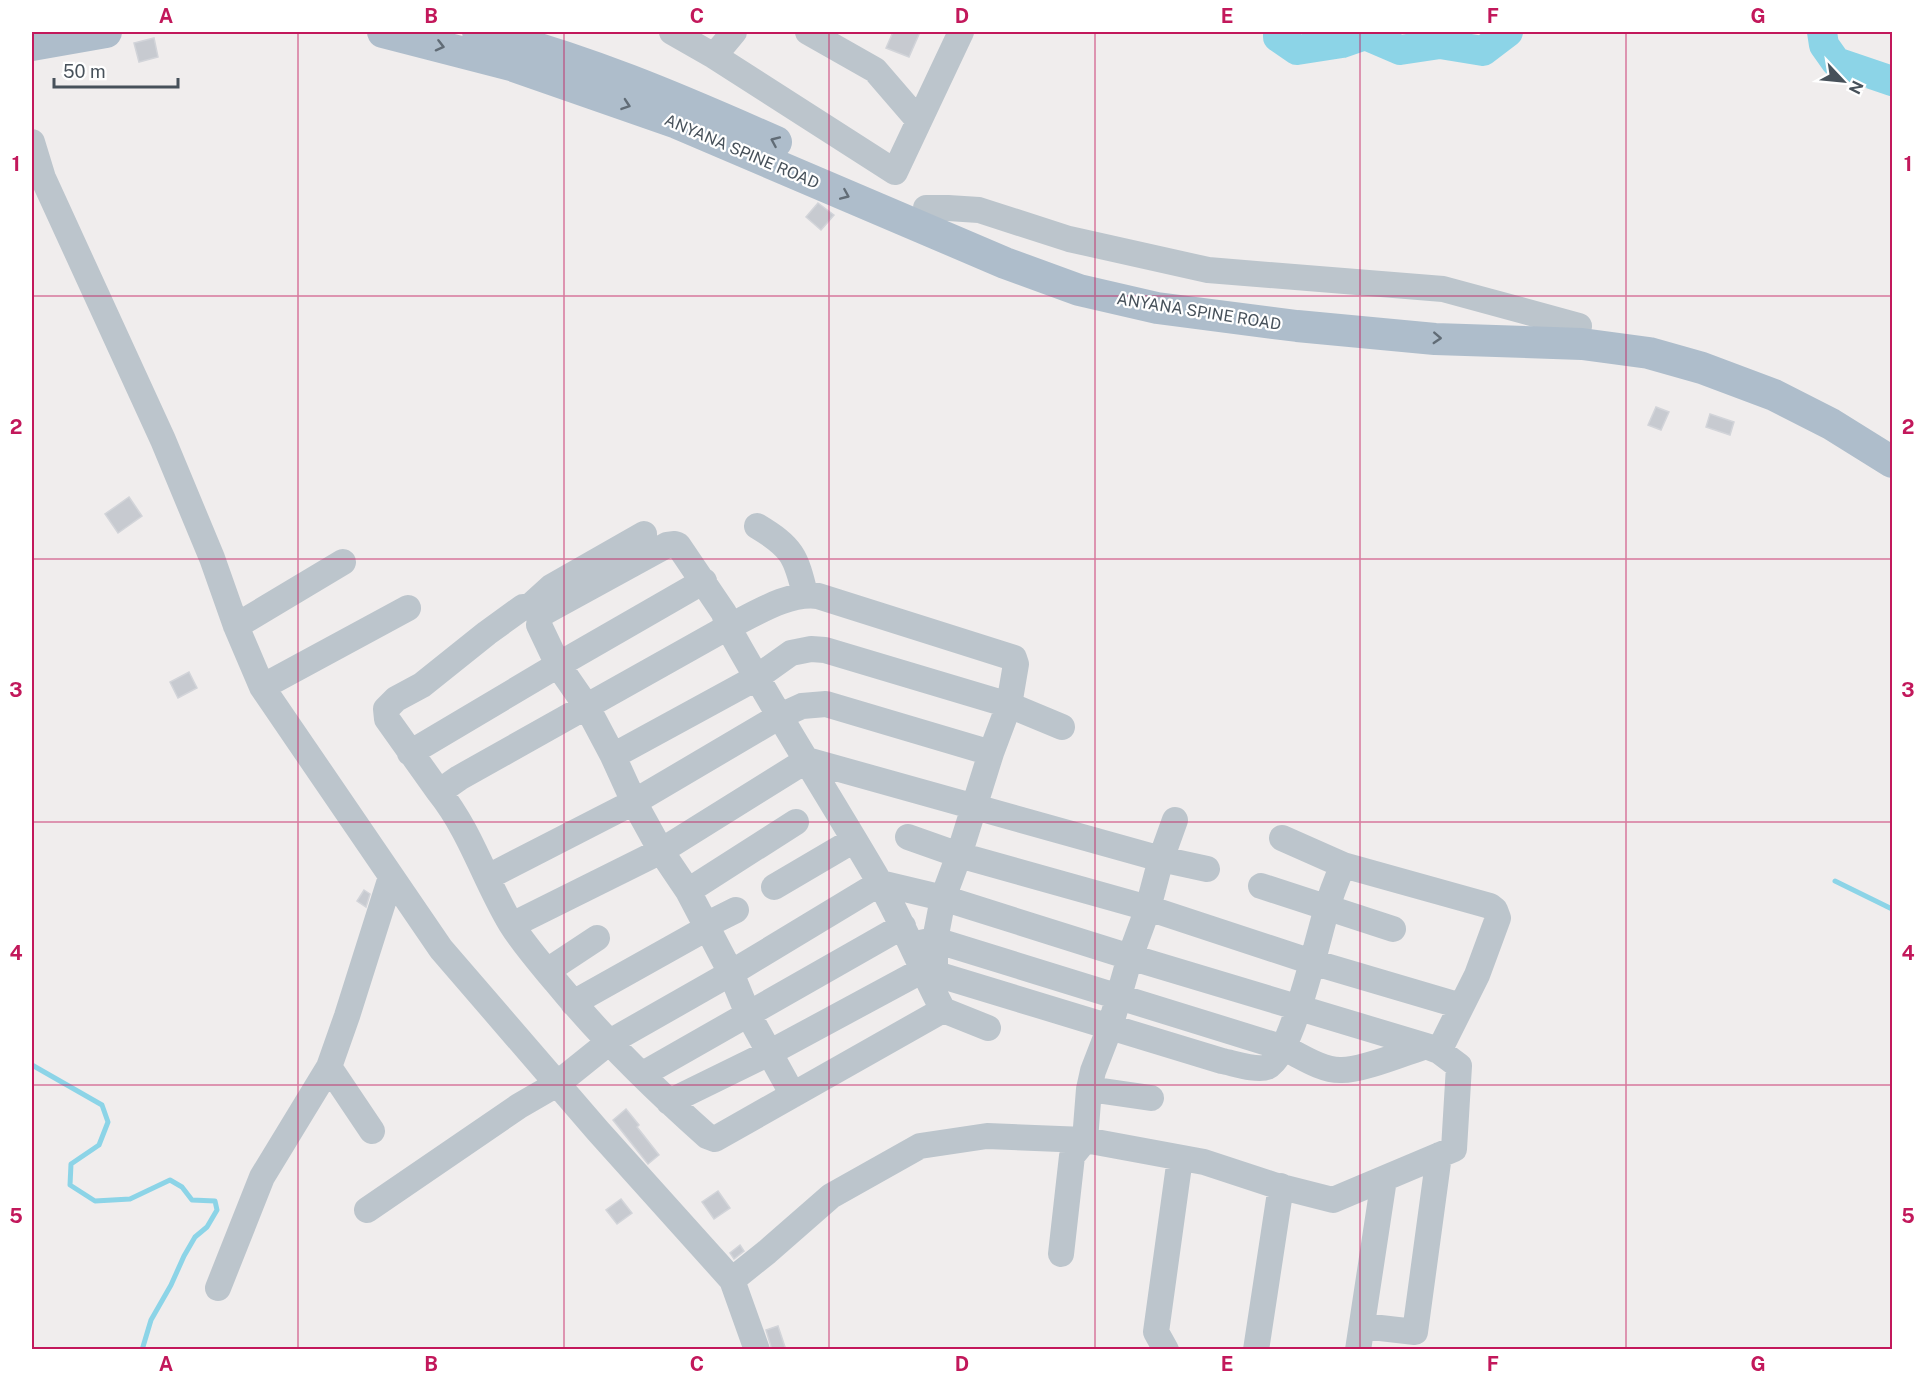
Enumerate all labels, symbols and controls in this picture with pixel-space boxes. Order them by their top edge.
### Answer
text: A [159,4,173,28]
text: B [424,4,438,28]
text: C [690,4,704,28]
text: D [955,4,969,28]
text: E [1221,4,1233,28]
text: F [1487,4,1499,28]
text: G [1750,4,1766,28]
one-way arrow [434,39,445,51]
scale bar [54,51,178,89]
north arrow [1813,51,1873,111]
text: 50 m [63,61,106,82]
text: N [1845,78,1867,97]
one-way arrow [620,97,630,110]
street label: ANYANA SPINE ROAD [662,110,822,193]
one-way arrow [770,137,781,149]
text: 1 [12,152,20,176]
text: 1 [1904,152,1912,176]
one-way arrow [838,188,849,200]
street label: ANYANA SPINE ROAD [1115,289,1282,334]
one-way arrow [1433,332,1442,345]
text: 2 [10,415,22,439]
text: 2 [1902,415,1914,439]
text: 3 [9,678,23,702]
text: 3 [1901,678,1915,702]
text: 4 [9,941,23,965]
text: 4 [1901,941,1915,965]
text: 5 [9,1204,23,1228]
text: 5 [1901,1204,1915,1228]
text: A [159,1352,173,1376]
text: B [424,1352,438,1376]
text: C [690,1352,704,1376]
text: D [955,1352,969,1376]
text: E [1221,1352,1233,1376]
text: F [1487,1352,1499,1376]
text: G [1750,1352,1766,1376]

